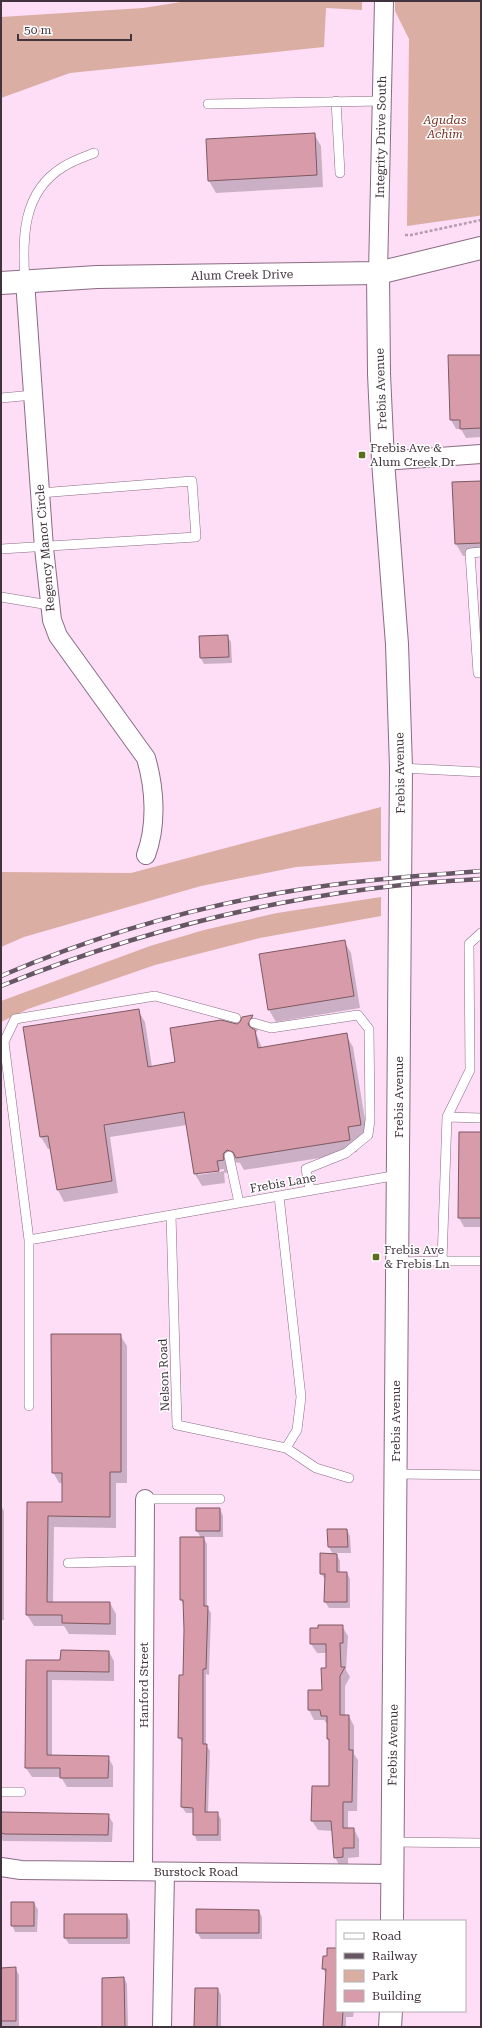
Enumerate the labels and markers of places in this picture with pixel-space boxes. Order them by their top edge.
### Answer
place label: Frebis Ave & Alum Creek Dr [370,441,455,469]
marker: Frebis Ave & Alum Creek Dr [357,450,367,460]
place label: Frebis Ave & Frebis Ln [384,1243,450,1271]
marker: Frebis Ave & Frebis Ln [371,1252,381,1262]

